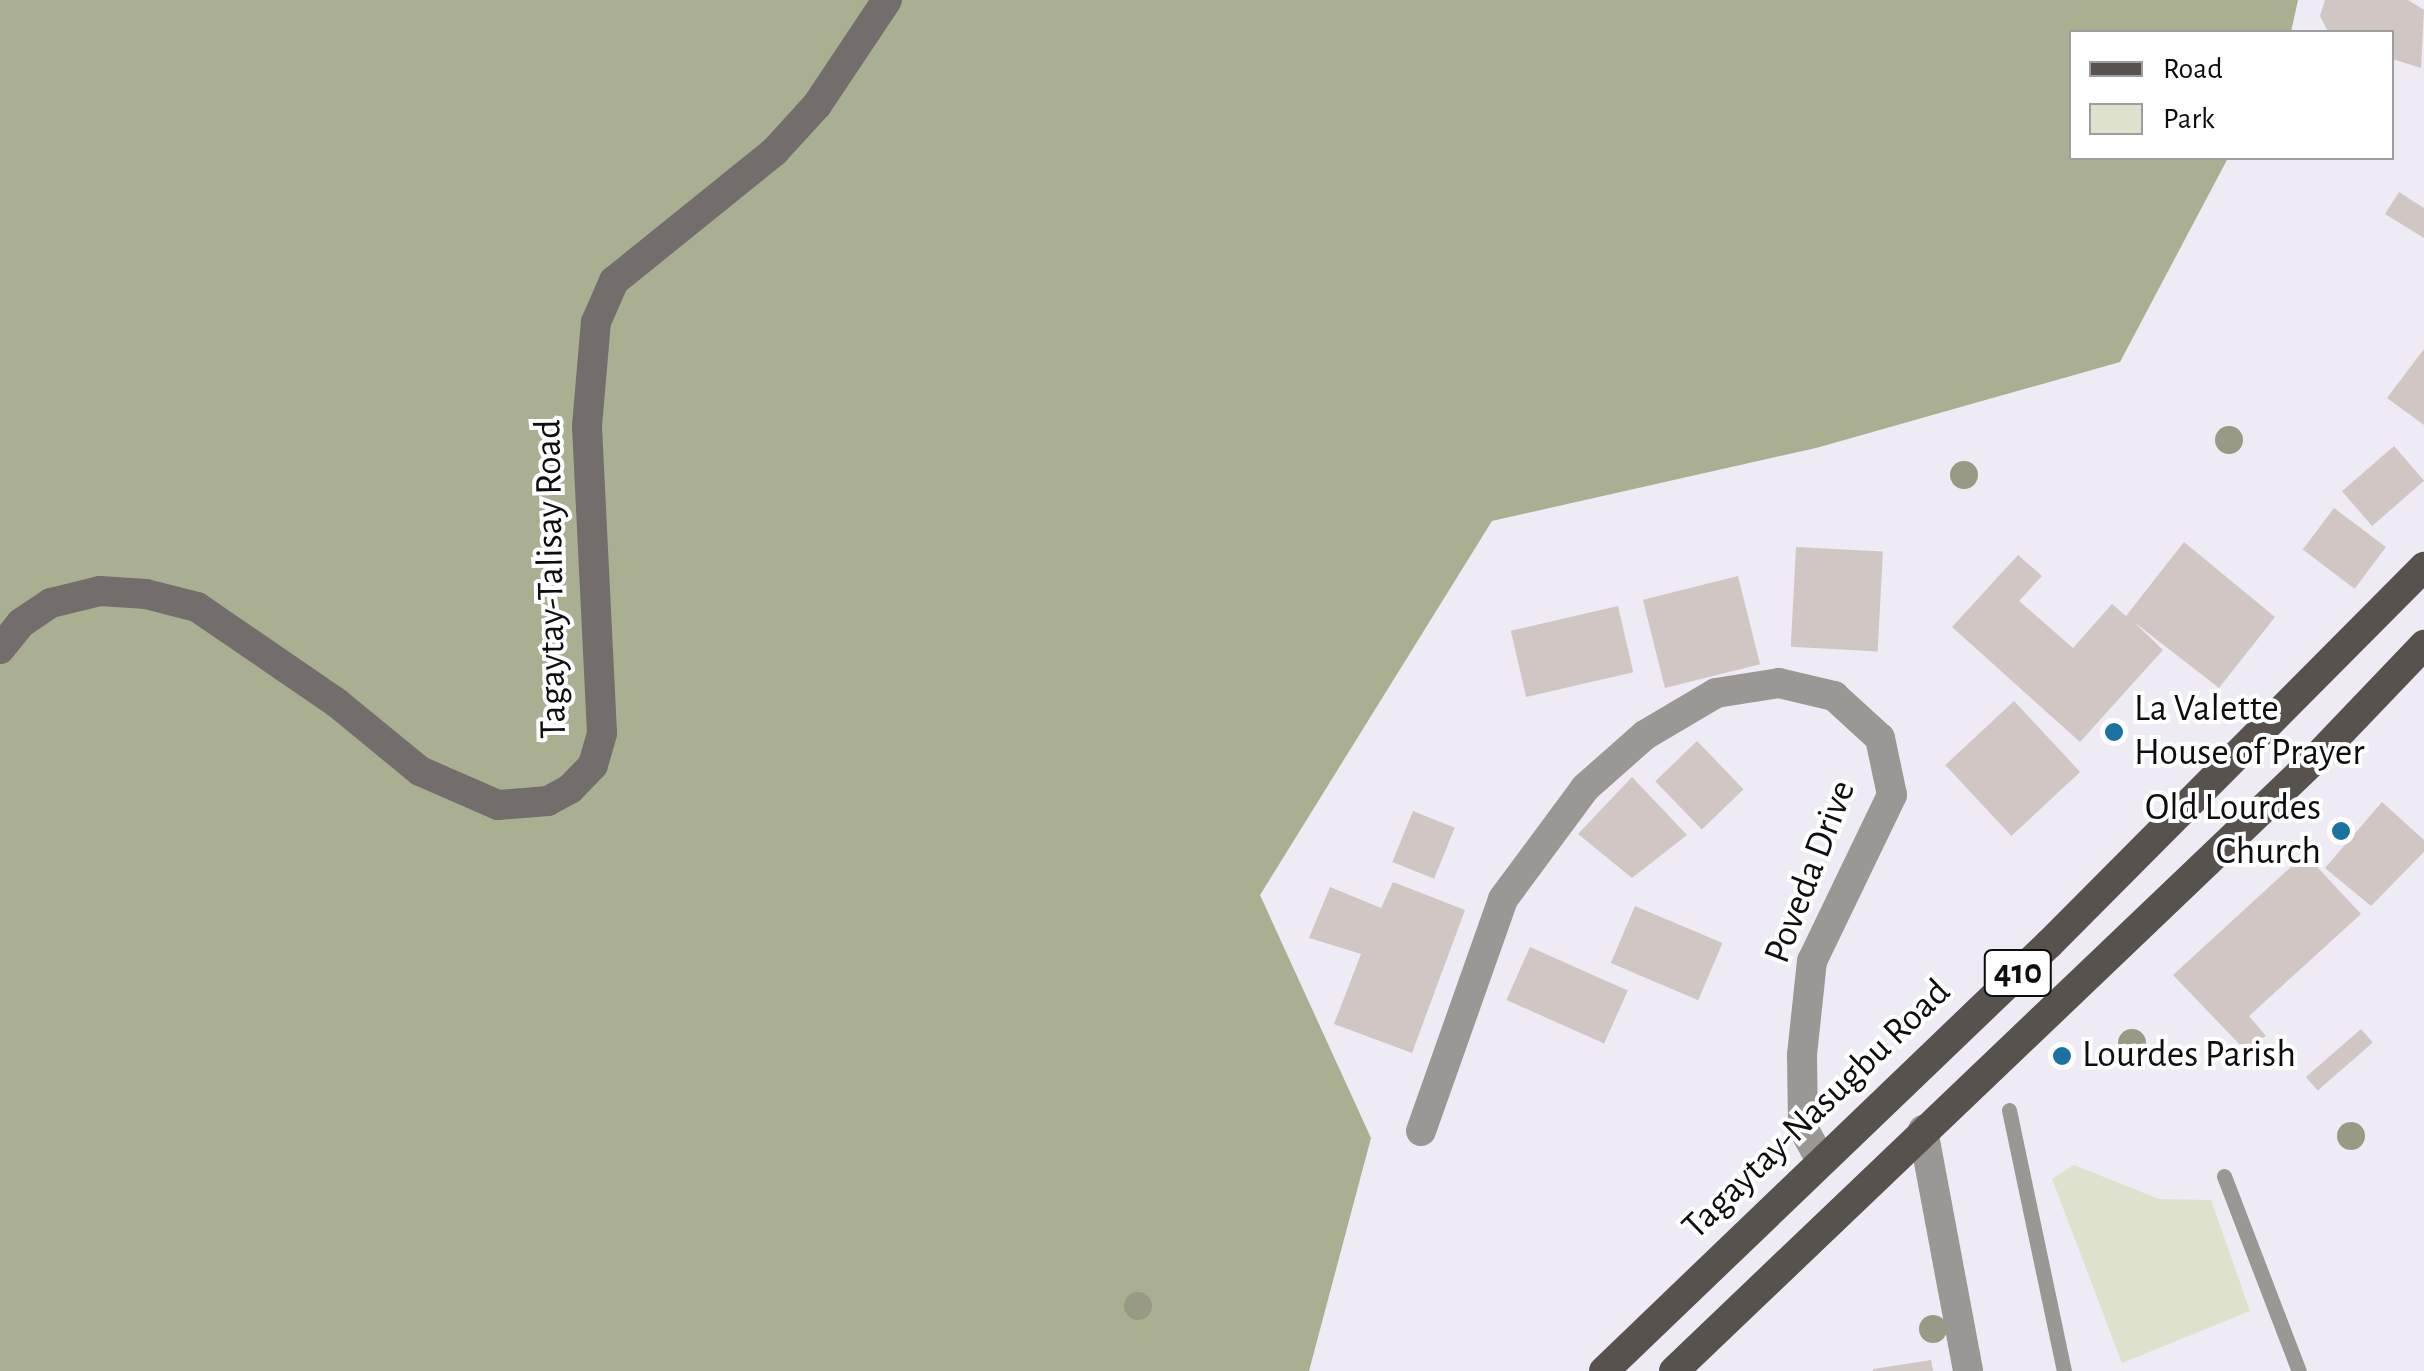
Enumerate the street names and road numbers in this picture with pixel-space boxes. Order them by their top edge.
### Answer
street label: Tagaytay-Talisay Road [526,419,578,739]
street label: Poveda Drive [1755,774,1867,970]
road number: 410 [1983,943,2053,1003]
street label: Tagaytay-Nasugbu Road [1673,970,1961,1250]

